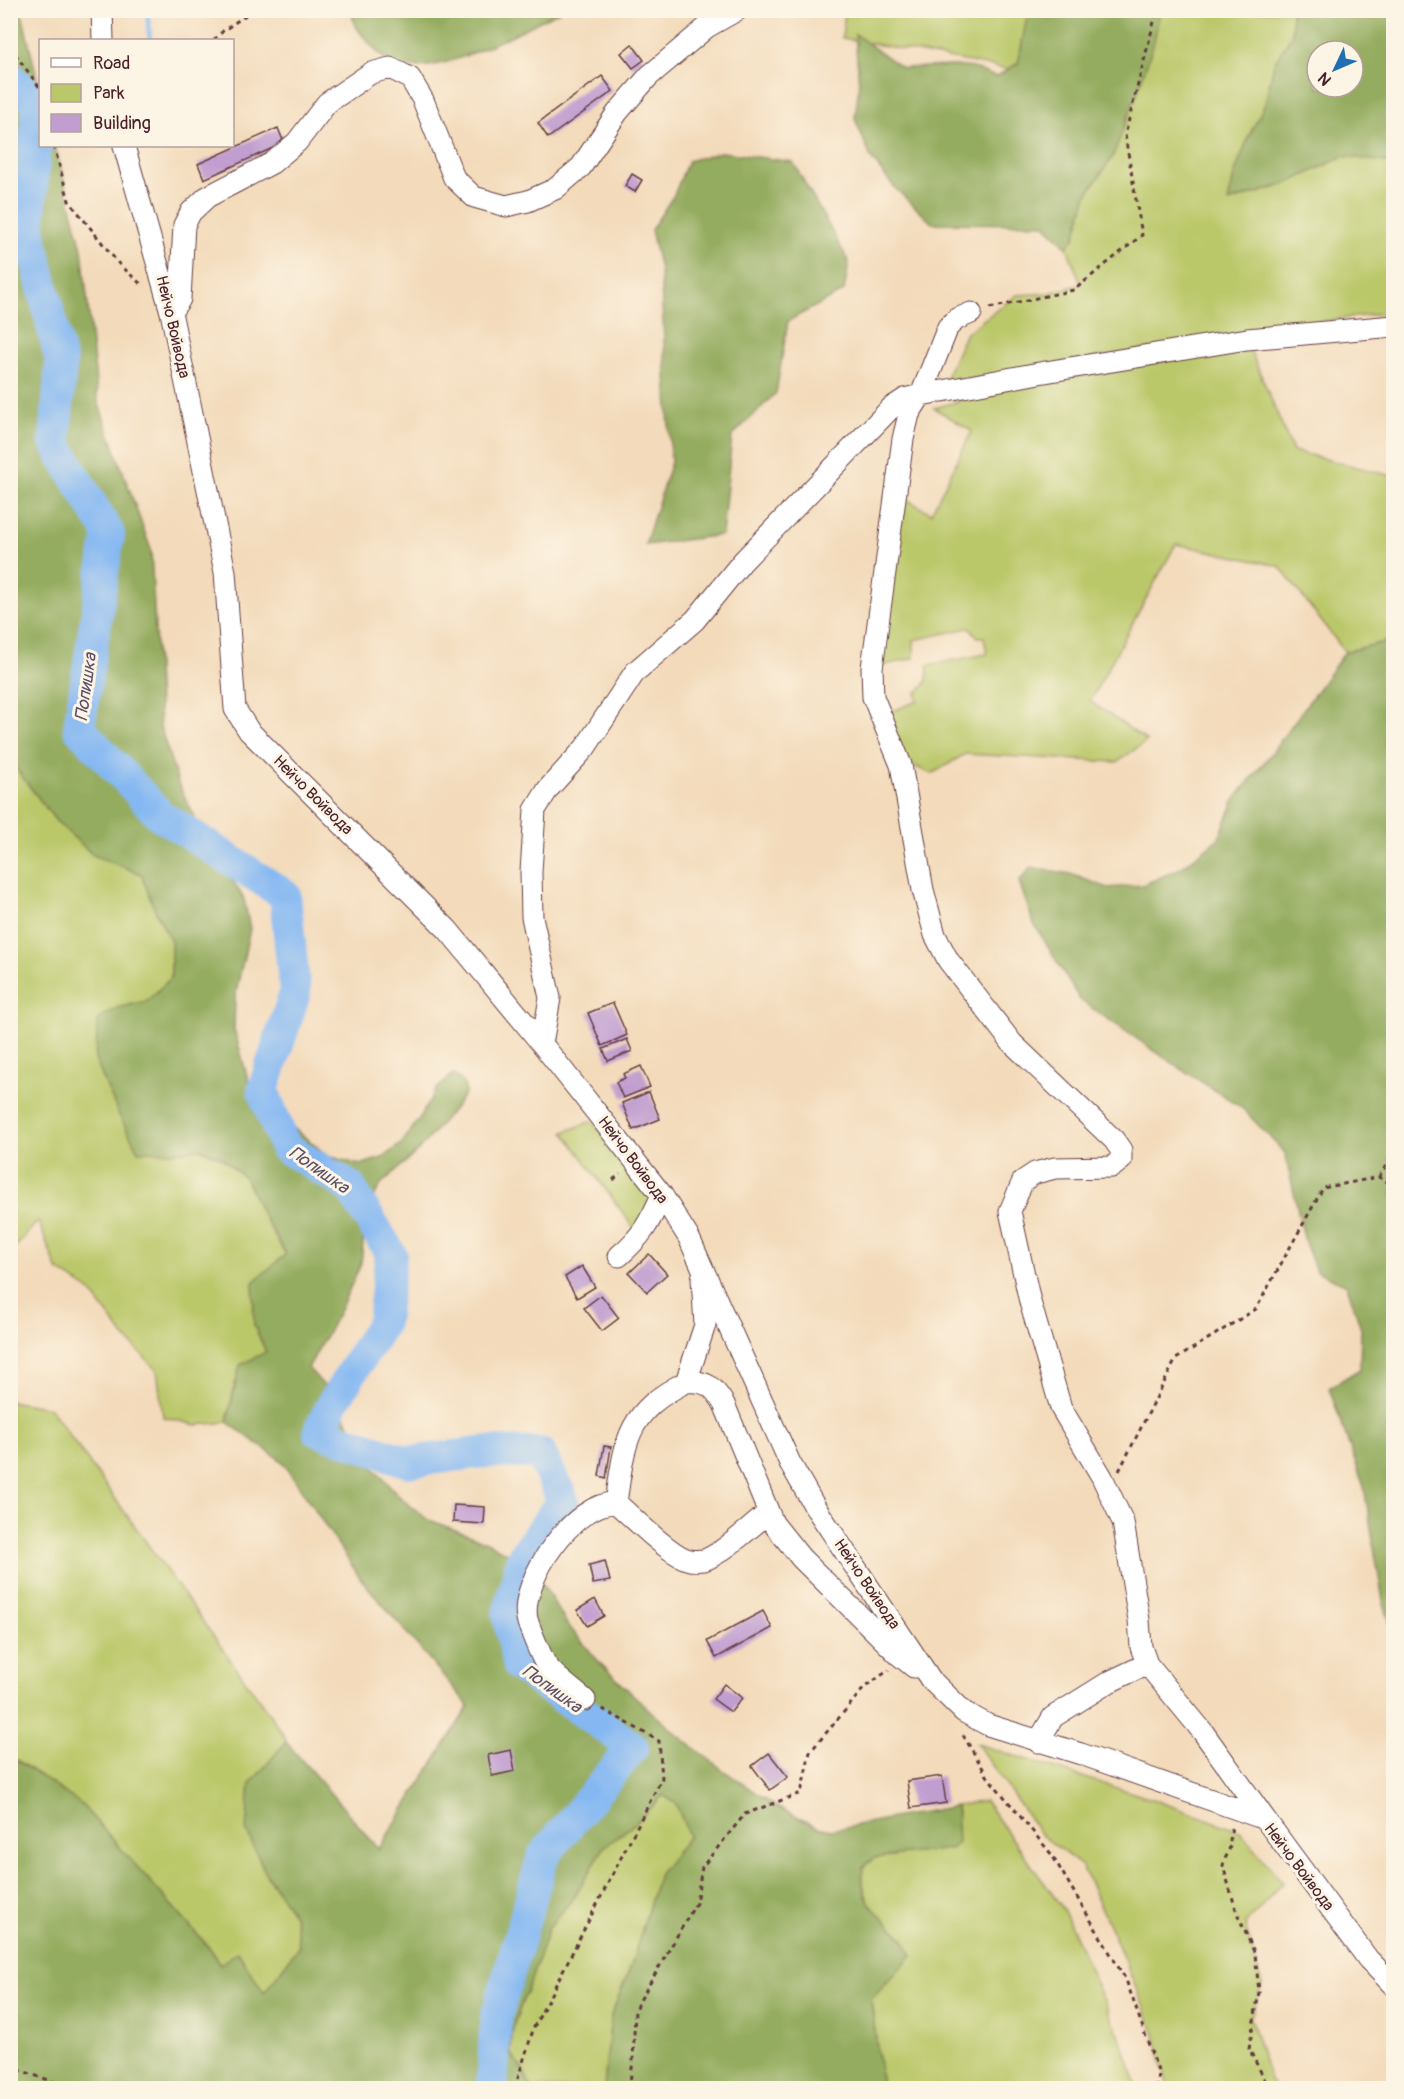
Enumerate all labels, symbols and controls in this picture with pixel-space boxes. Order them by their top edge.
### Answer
legend [39,39,234,147]
north arrow [1305,39,1365,99]
text: Road [93,52,130,75]
text: N [1314,68,1336,90]
text: Park [93,82,125,105]
text: Building [93,112,151,135]
street label: Нейчо Войвода [151,274,195,380]
water label: Попишка [70,650,102,722]
street label: Нейчо Войвода [269,751,357,839]
street label: Нейчо Войвода [594,1112,672,1208]
water label: Попишка [285,1141,355,1200]
street label: Нейчо Войвода [829,1535,905,1633]
water label: Попишка [518,1660,588,1719]
street label: Нейчо Войвода [1260,1819,1338,1915]

